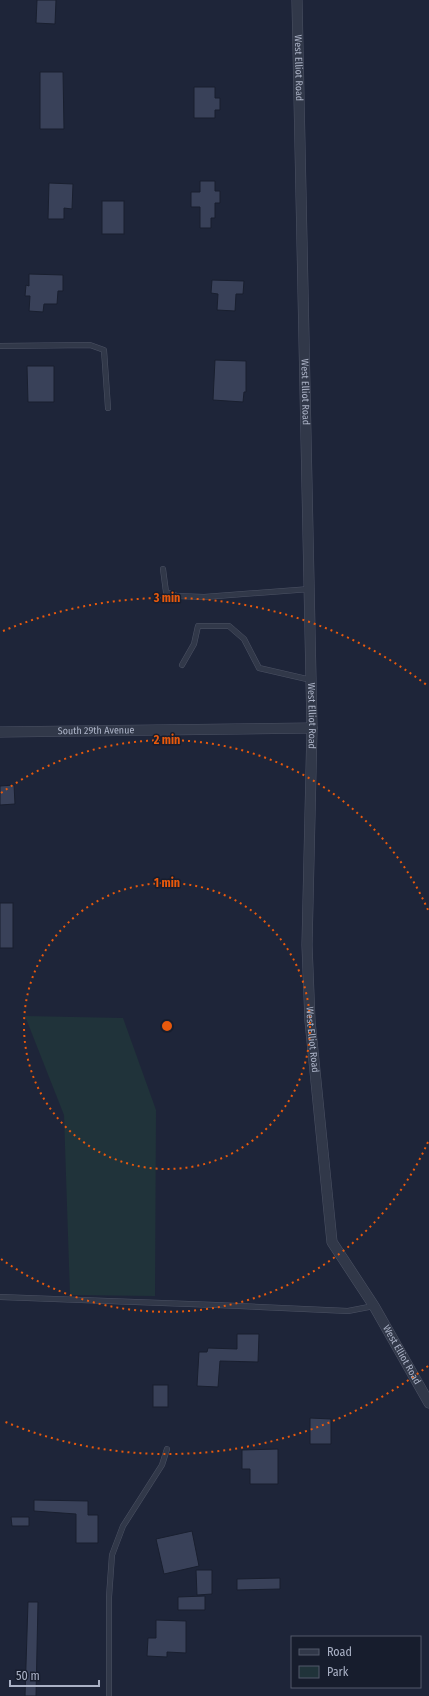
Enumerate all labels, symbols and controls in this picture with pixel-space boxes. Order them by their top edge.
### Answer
street label: West Elliot Road [292,35,305,101]
street label: West Elliot Road [298,359,312,425]
text: 3 min [153,591,180,605]
street label: West Elliot Road [305,683,318,749]
street label: South 29th Avenue [58,724,134,737]
text: 2 min [153,733,180,747]
text: 1 min [154,876,180,890]
street label: West Elliot Road [303,1006,321,1073]
centre of rings [160,1019,174,1033]
street label: West Elliot Road [380,1323,423,1387]
legend [291,1636,421,1688]
text: Road [327,1645,352,1659]
scale bar [10,1662,99,1688]
text: Park [327,1665,349,1679]
text: 50 m [16,1669,40,1683]

